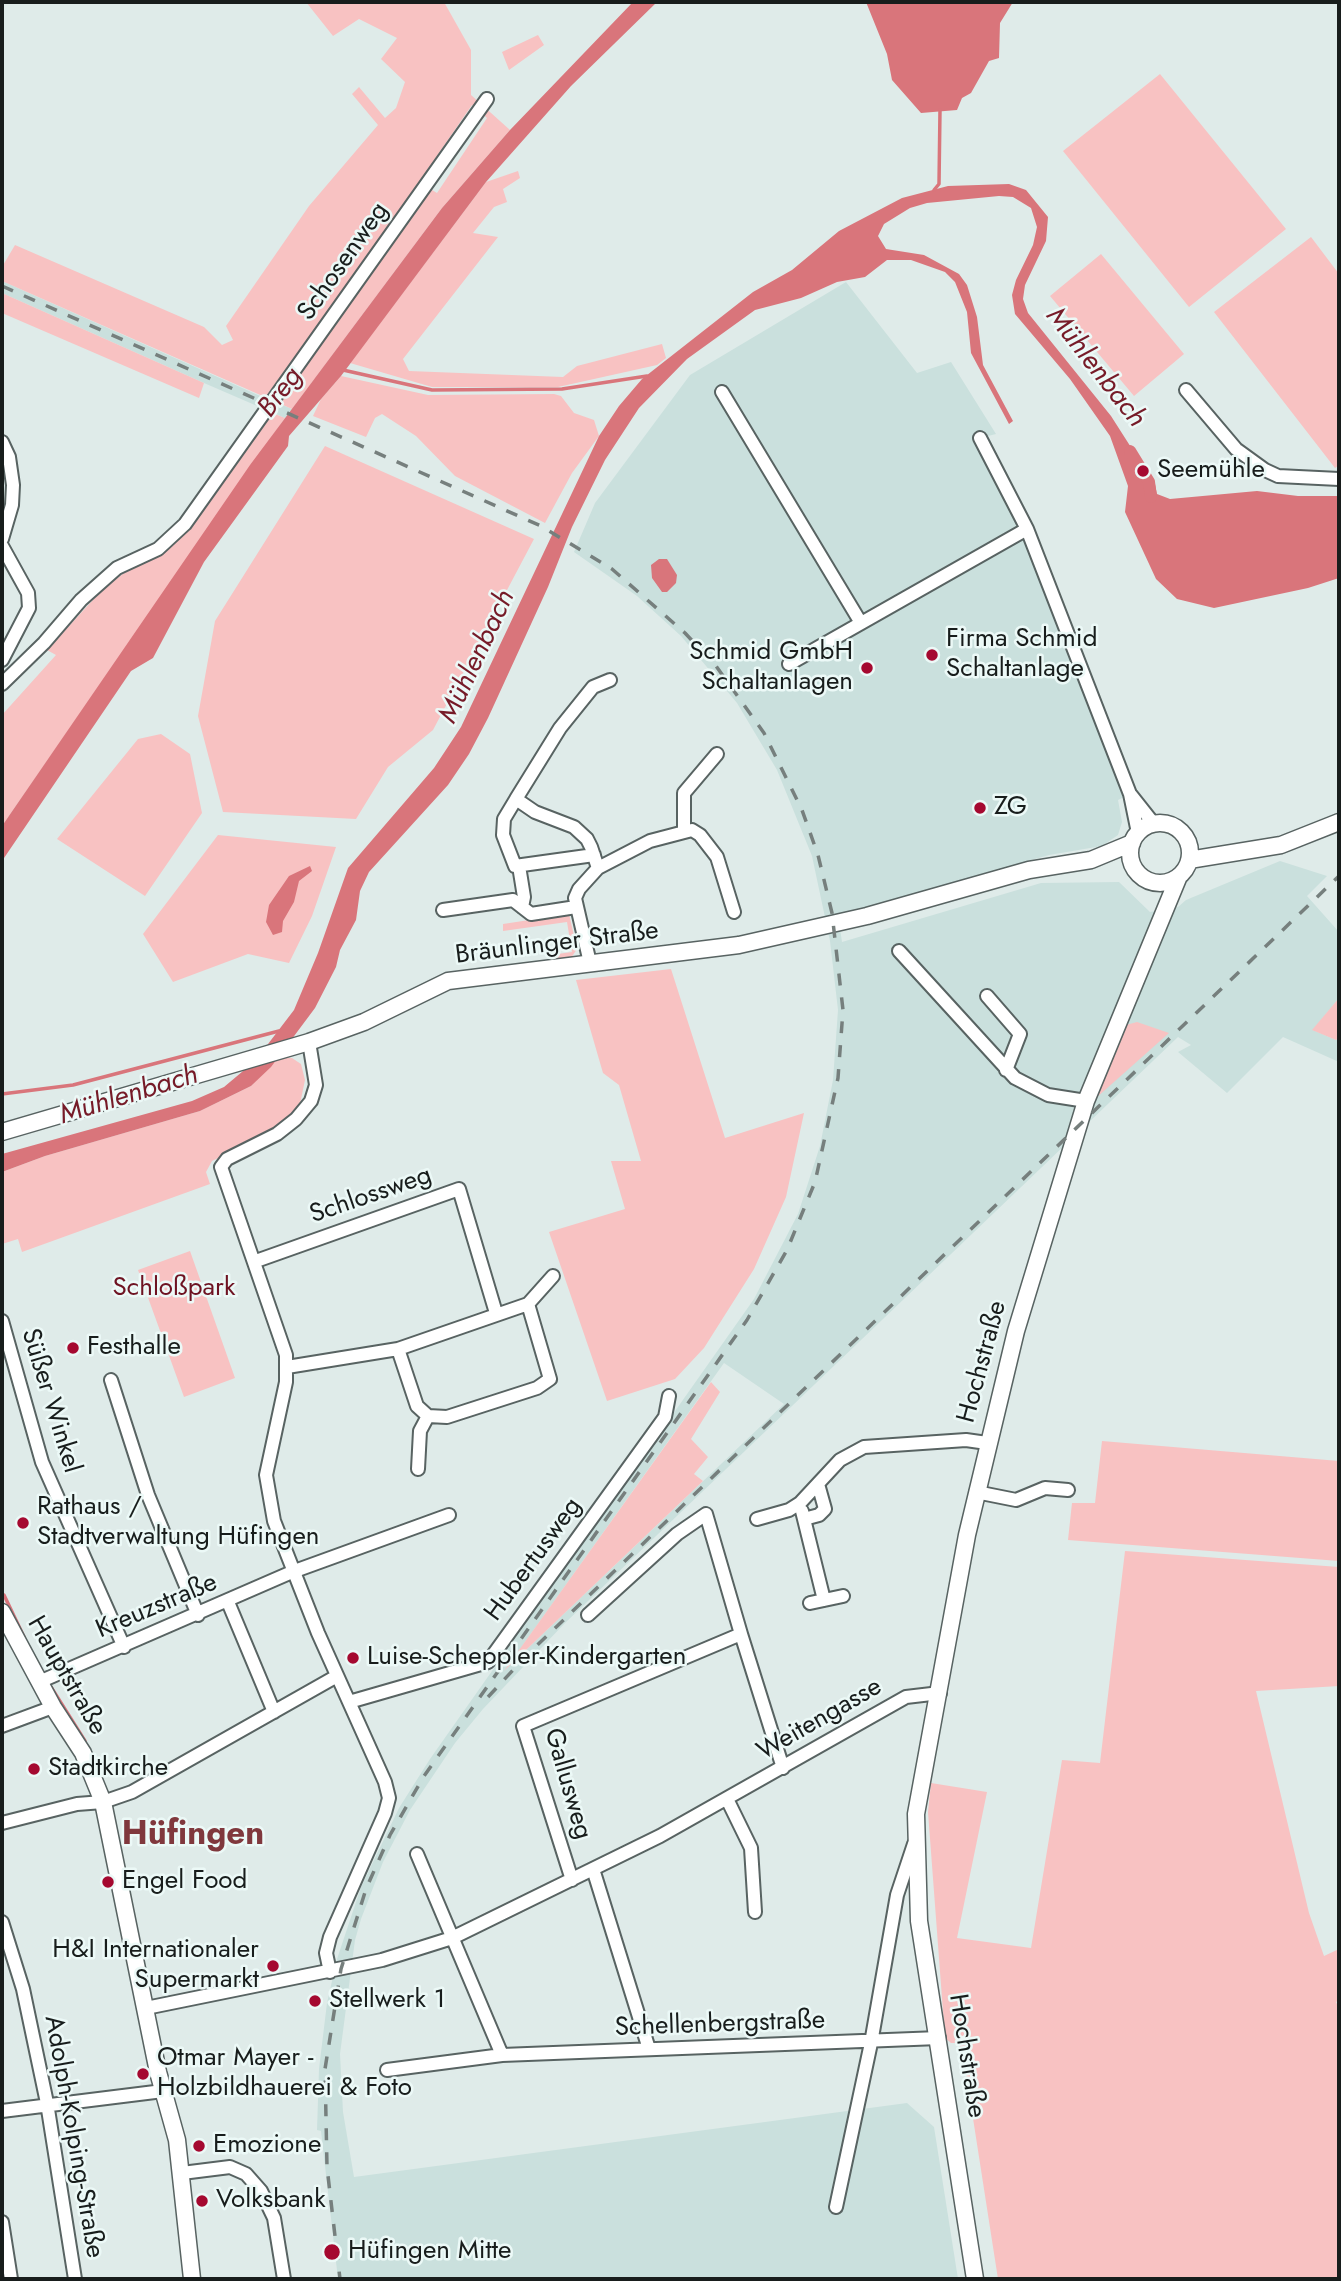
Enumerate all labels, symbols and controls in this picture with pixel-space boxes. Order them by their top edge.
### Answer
street label: Schosenweg [292,197,396,327]
water label: Mühlenbach [1038,301,1152,435]
water label: Breg [251,362,311,424]
place label: Seemühle [1157,455,1265,487]
marker: Seemühle [1135,463,1151,479]
water label: Mühlenbach [433,585,523,729]
place label: Firma Schmid Schaltanlage [946,624,1097,686]
place label: Schmid GmbH Schaltanlagen [689,637,853,698]
marker: Firma Schmid Schaltanlage [924,647,940,663]
marker: Schmid GmbH Schaltanlagen [859,660,875,676]
place label: ZG [994,792,1027,824]
marker: ZG [972,800,988,816]
street label: Bräunlinger Straße [454,916,660,972]
water label: Mühlenbach [56,1059,202,1133]
street label: Schlossweg [306,1161,436,1231]
park label: Schloßpark [113,1273,235,1305]
street label: Hochstraße [952,1298,1014,1426]
street label: Süßer Winkel [13,1325,87,1477]
place label: Festhalle [87,1332,181,1364]
marker: Festhalle [65,1340,81,1356]
place label: Rathaus / Stadtverwaltung Hüfingen [37,1492,319,1554]
street label: Hubertusweg [479,1492,589,1628]
marker: Rathaus / Stadtverwaltung Hüfingen [15,1515,31,1531]
street label: Kreuzstraße [92,1568,222,1646]
street label: Hauptstraße [19,1611,113,1741]
place label: Luise-Scheppler-Kindergarten [367,1642,686,1674]
marker: Luise-Scheppler-Kindergarten [345,1650,361,1666]
street label: Weitengasse [752,1672,888,1768]
street label: Gallusweg [536,1725,598,1843]
place label: Stadtkirche [48,1753,168,1785]
marker: Stadtkirche [26,1761,42,1777]
district label: Hüfingen [122,1816,264,1856]
place label: Engel Food [122,1866,247,1898]
marker: Engel Food [100,1874,116,1890]
place label: H&I Internationaler Supermarkt [52,1935,259,1996]
marker: H&I Internationaler Supermarkt [265,1958,281,1974]
place label: Stellwerk 1 [329,1985,445,2017]
street label: Hochstraße [941,1992,991,2120]
marker: Stellwerk 1 [307,1993,323,2009]
street label: Schellenbergstraße [614,2006,826,2044]
street label: Adolph-Kolping-Straße [36,2013,110,2261]
place label: Otmar Mayer - Holzbildhauerei & Foto [157,2043,412,2104]
marker: Otmar Mayer - Holzbildhauerei & Foto [135,2066,151,2082]
place label: Emozione [213,2130,321,2162]
marker: Emozione [191,2138,207,2154]
place label: Volksbank [216,2185,326,2217]
marker: Volksbank [194,2193,210,2209]
place label: Hüfingen Mitte [348,2236,511,2268]
marker: Hüfingen Mitte [322,2242,342,2262]

